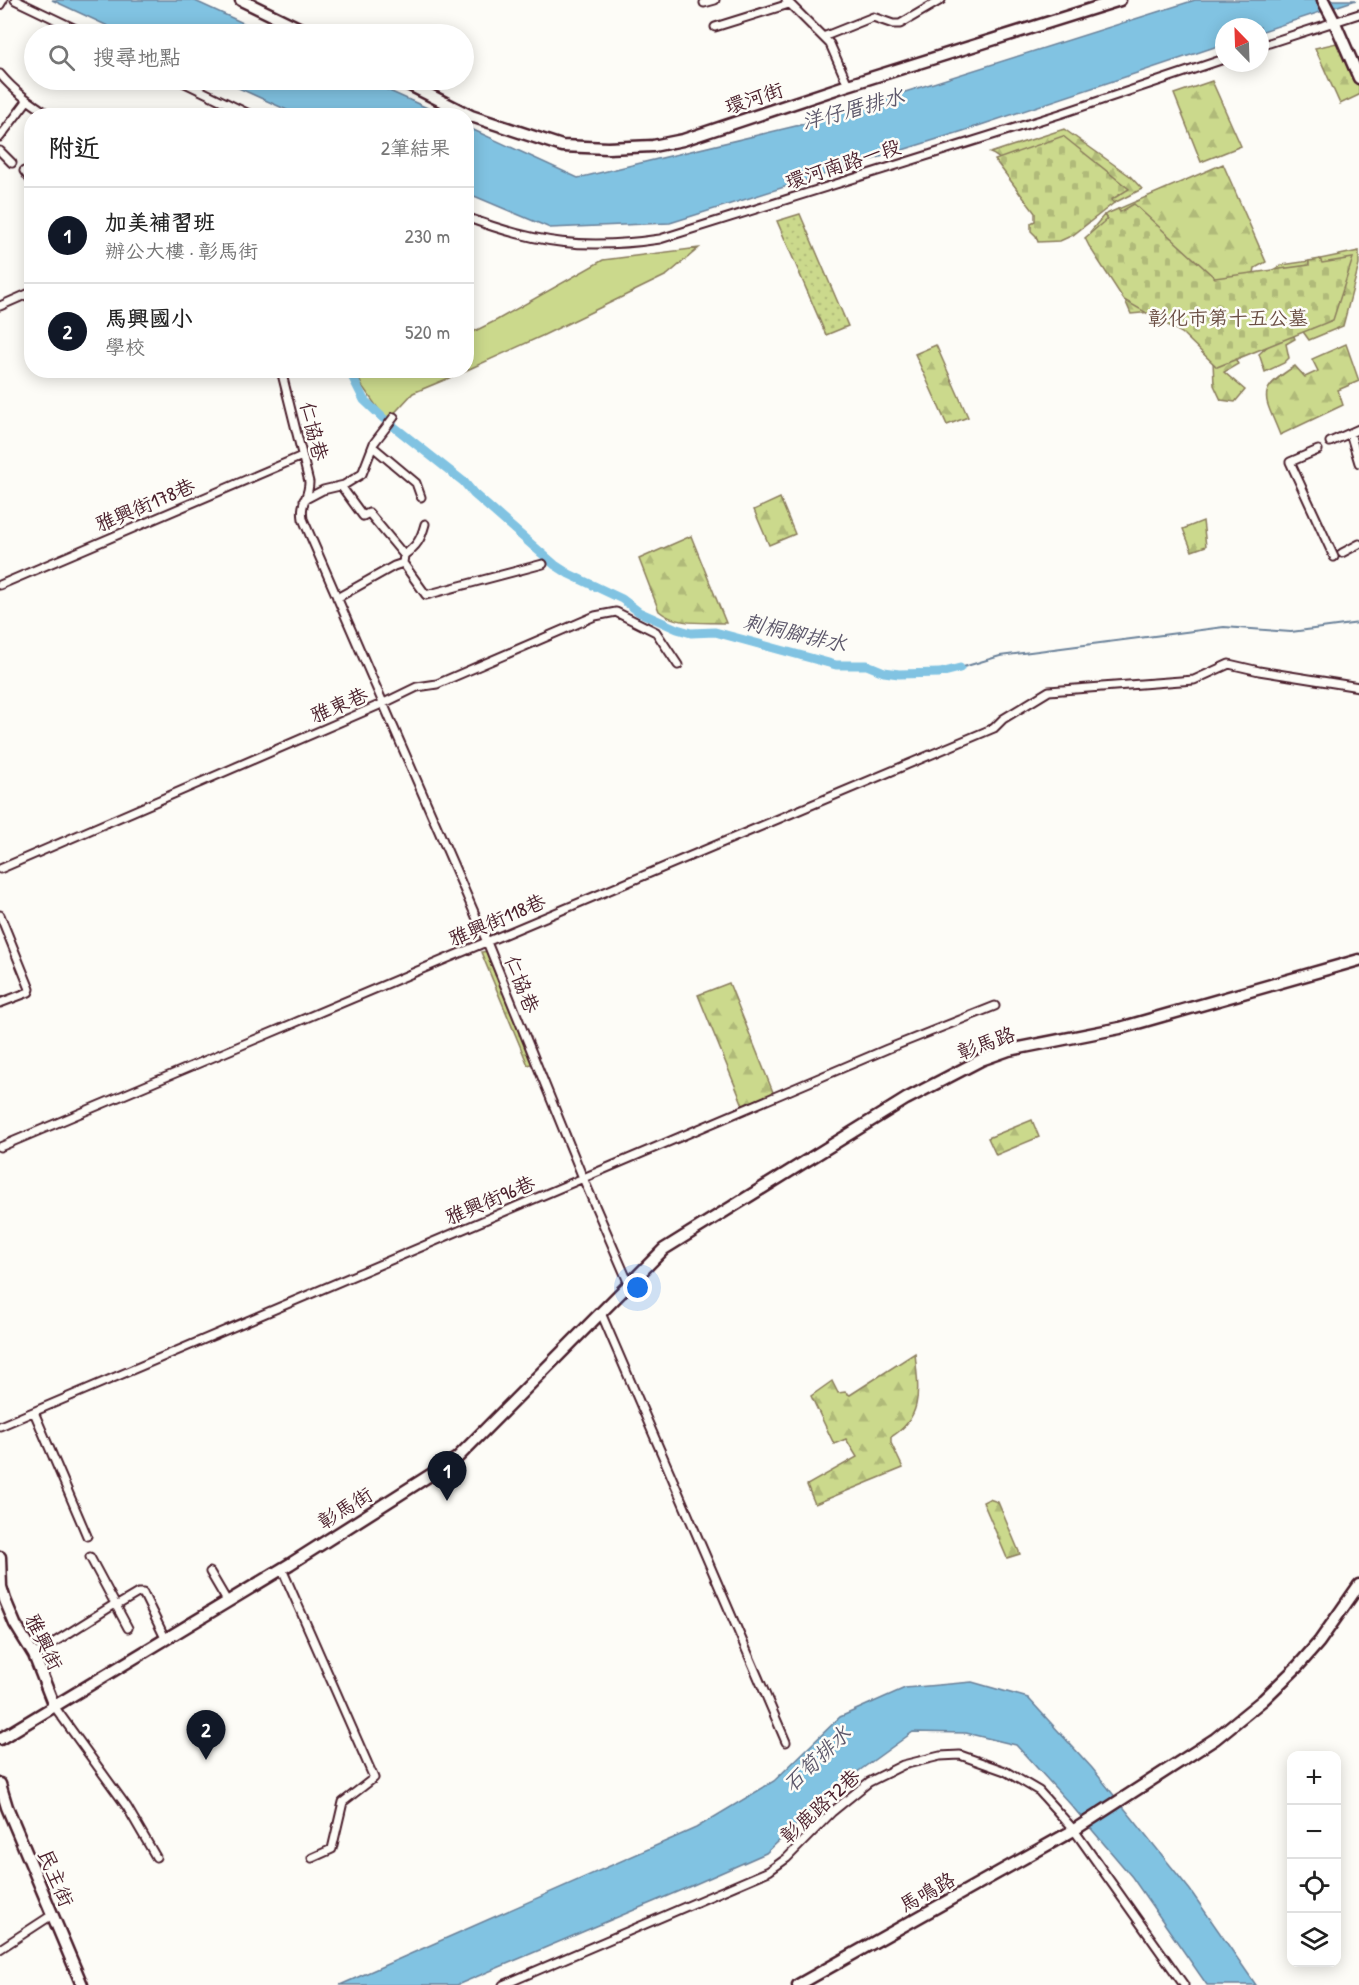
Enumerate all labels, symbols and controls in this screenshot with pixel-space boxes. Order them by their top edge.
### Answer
north arrow [1215,18,1269,72]
search box [24,24,474,90]
icon: search [45,41,78,74]
text: 搜尋地點 [93,42,181,72]
street label: 環河街 [721,75,787,120]
water label: 洋仔厝排水 [798,81,908,136]
text: 附近 [48,130,100,165]
street label: 環河南路一段 [782,132,904,195]
text: 2筆結果 [381,134,450,161]
text: 加美補習班 [105,207,215,237]
text: 1 [64,222,71,249]
text: 230 m [405,222,450,249]
text: 辦公大樓 · 彰馬街 [105,237,258,264]
text: 馬興國小 [105,303,193,333]
park label: 彰化市第十五公墓 [1148,304,1308,331]
text: 2 [63,318,72,345]
text: 520 m [405,318,450,345]
text: 學校 [105,333,145,360]
street label: 仁協巷 [294,399,335,464]
street label: 雅興街178巷 [91,471,200,538]
water label: 刺桐腳排水 [741,607,851,659]
street label: 雅東巷 [306,680,373,729]
street label: 雅興街118巷 [444,887,550,952]
street label: 仁協巷 [499,951,547,1018]
street label: 彰馬路 [953,1019,1020,1065]
street label: 雅興街96巷 [441,1168,540,1231]
your location [623,1273,652,1302]
pin: 1 [428,1452,466,1501]
street label: 彰馬街 [312,1480,377,1535]
street label: 雅興街 [19,1609,70,1675]
pin: 2 [186,1710,226,1760]
water label: 石筍排水 [776,1718,858,1798]
map controls [1287,1751,1341,1967]
button: + [1287,1751,1341,1805]
street label: 彰鹿路72巷 [774,1762,866,1849]
button: − [1287,1805,1341,1859]
street label: 民主街 [32,1845,81,1911]
button: locate [1287,1859,1341,1913]
street label: 馬鳴路 [894,1865,960,1918]
button: layers [1287,1913,1341,1967]

